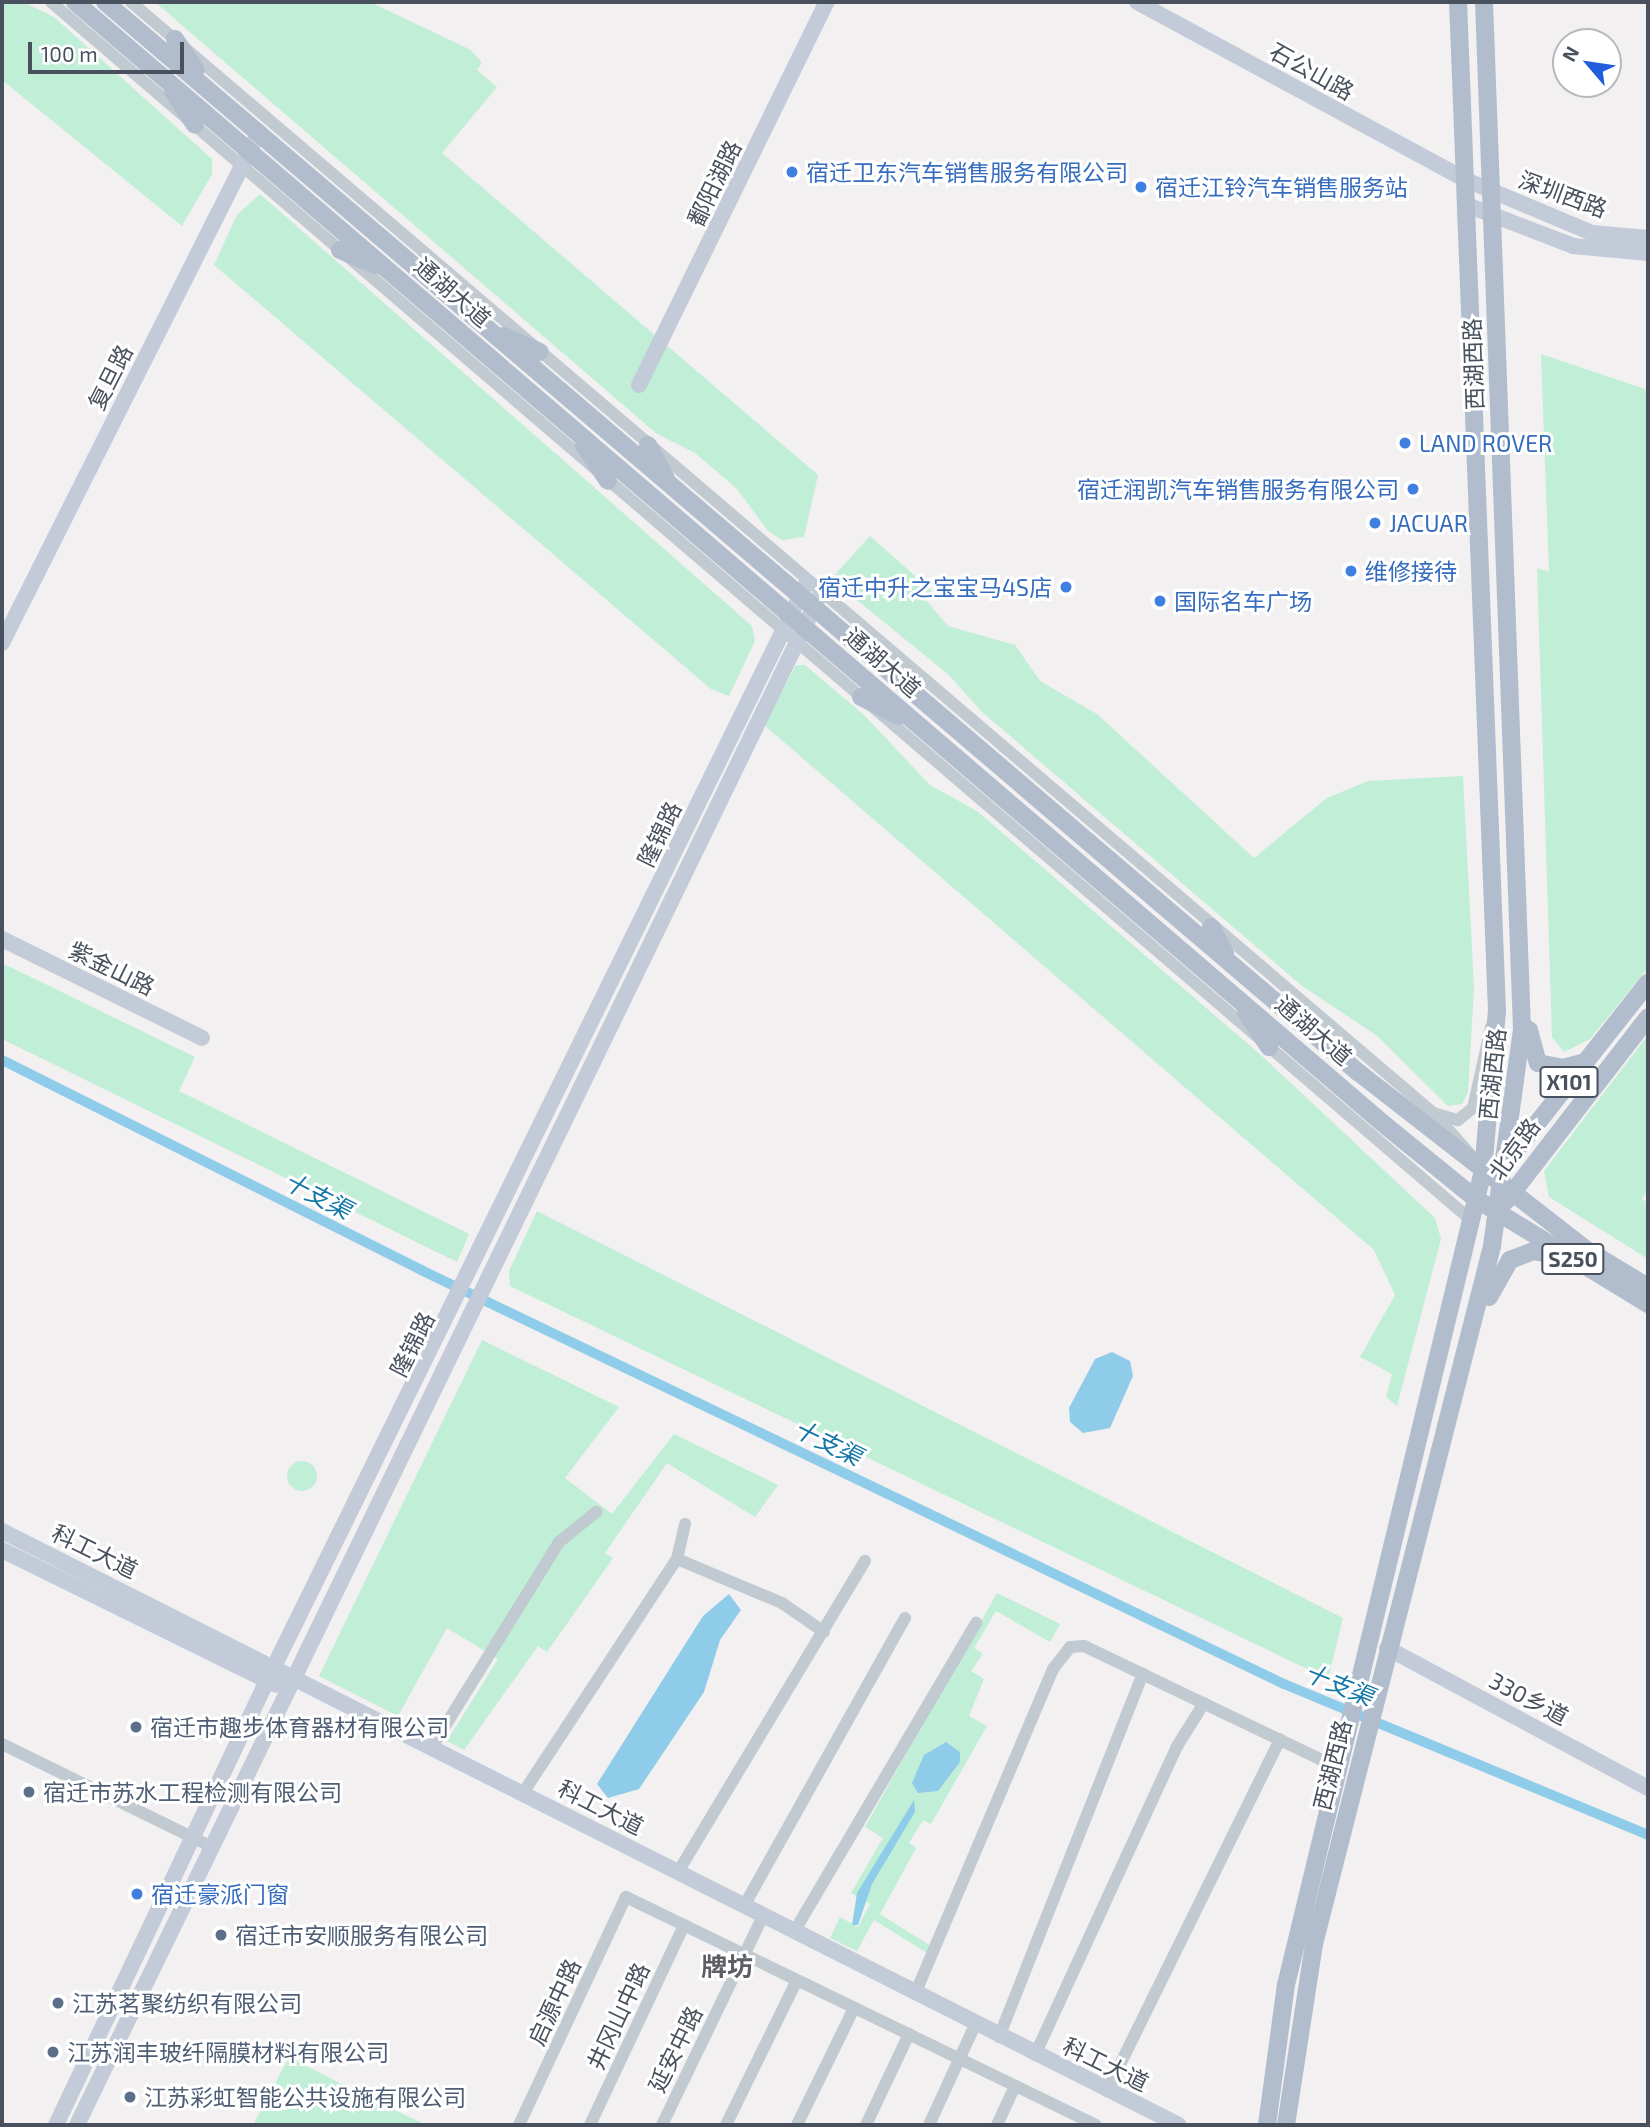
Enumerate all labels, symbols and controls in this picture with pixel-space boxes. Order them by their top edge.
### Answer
scale bar [32,28,187,72]
north arrow [1552,28,1622,98]
street label: 石公山路 [1265,37,1359,105]
text: 100 m [41,41,98,66]
text: N [1557,42,1583,65]
street label: 鄱阳湖路 [681,136,747,230]
place label: 宿迁卫东汽车销售服务有限公司 [806,158,1128,186]
marker: 宿迁卫东汽车销售服务有限公司 [784,164,800,180]
street label: 深圳西路 [1515,165,1611,223]
place label: 宿迁江铃汽车销售服务站 [1155,173,1408,201]
marker: 宿迁江铃汽车销售服务站 [1133,179,1149,195]
street label: 通湖大道 [409,251,497,333]
street label: 西湖西路 [1458,318,1488,410]
street label: 复旦路 [82,340,138,414]
place label: LAND ROVER [1419,429,1552,457]
marker: LAND ROVER [1397,435,1413,451]
place label: 宿迁润凯汽车销售服务有限公司 [1077,475,1399,503]
marker: 宿迁润凯汽车销售服务有限公司 [1405,481,1421,497]
place label: JACUAR [1389,509,1468,537]
marker: JACUAR [1367,515,1383,531]
place label: 维修接待 [1365,557,1457,585]
marker: 维修接待 [1343,563,1359,579]
place label: 宿迁中升之宝宝马4S店 [818,573,1052,601]
marker: 宿迁中升之宝宝马4S店 [1058,579,1074,595]
place label: 国际名车广场 [1174,587,1312,615]
marker: 国际名车广场 [1152,593,1168,609]
street label: 通湖大道 [839,621,927,703]
street label: 隆锦路 [631,797,687,871]
street label: 紫金山路 [65,935,159,1001]
street label: 通湖大道 [1270,989,1358,1071]
street label: 西湖西路 [1473,1027,1511,1121]
road number: X101 [1539,1064,1599,1100]
street label: 北京路 [1483,1113,1545,1185]
water label: 十支渠 [279,1166,357,1224]
road number: S250 [1540,1242,1606,1276]
street label: 隆锦路 [384,1307,440,1381]
water label: 十支渠 [789,1413,867,1471]
street label: 科工大道 [48,1518,142,1584]
water label: 十支渠 [1300,1657,1378,1711]
street label: 330乡道 [1485,1666,1573,1730]
place label: 宿迁市趣步体育器材有限公司 [150,1713,449,1741]
street label: 西湖西路 [1307,1717,1357,1813]
marker: 宿迁市趣步体育器材有限公司 [128,1719,144,1735]
street label: 科工大道 [554,1774,648,1840]
place label: 宿迁市苏水工程检测有限公司 [43,1778,342,1806]
marker: 宿迁市苏水工程检测有限公司 [21,1784,37,1800]
place label: 宿迁豪派门窗 [151,1880,289,1908]
marker: 宿迁豪派门窗 [129,1886,145,1902]
place label: 宿迁市安顺服务有限公司 [235,1921,488,1949]
marker: 宿迁市安顺服务有限公司 [213,1927,229,1943]
district label: 牌坊 [701,1950,753,1982]
street label: 启源中路 [522,1954,586,2050]
street label: 井冈山中路 [581,1958,655,2074]
place label: 江苏茗聚纺织有限公司 [72,1989,302,2017]
marker: 江苏茗聚纺织有限公司 [50,1995,66,2011]
street label: 延安中路 [642,2002,708,2096]
street label: 科工大道 [1059,2031,1153,2097]
place label: 江苏润丰玻纤隔膜材料有限公司 [67,2038,389,2066]
marker: 江苏润丰玻纤隔膜材料有限公司 [45,2044,61,2060]
place label: 江苏彩虹智能公共设施有限公司 [144,2083,466,2111]
marker: 江苏彩虹智能公共设施有限公司 [122,2089,138,2105]

